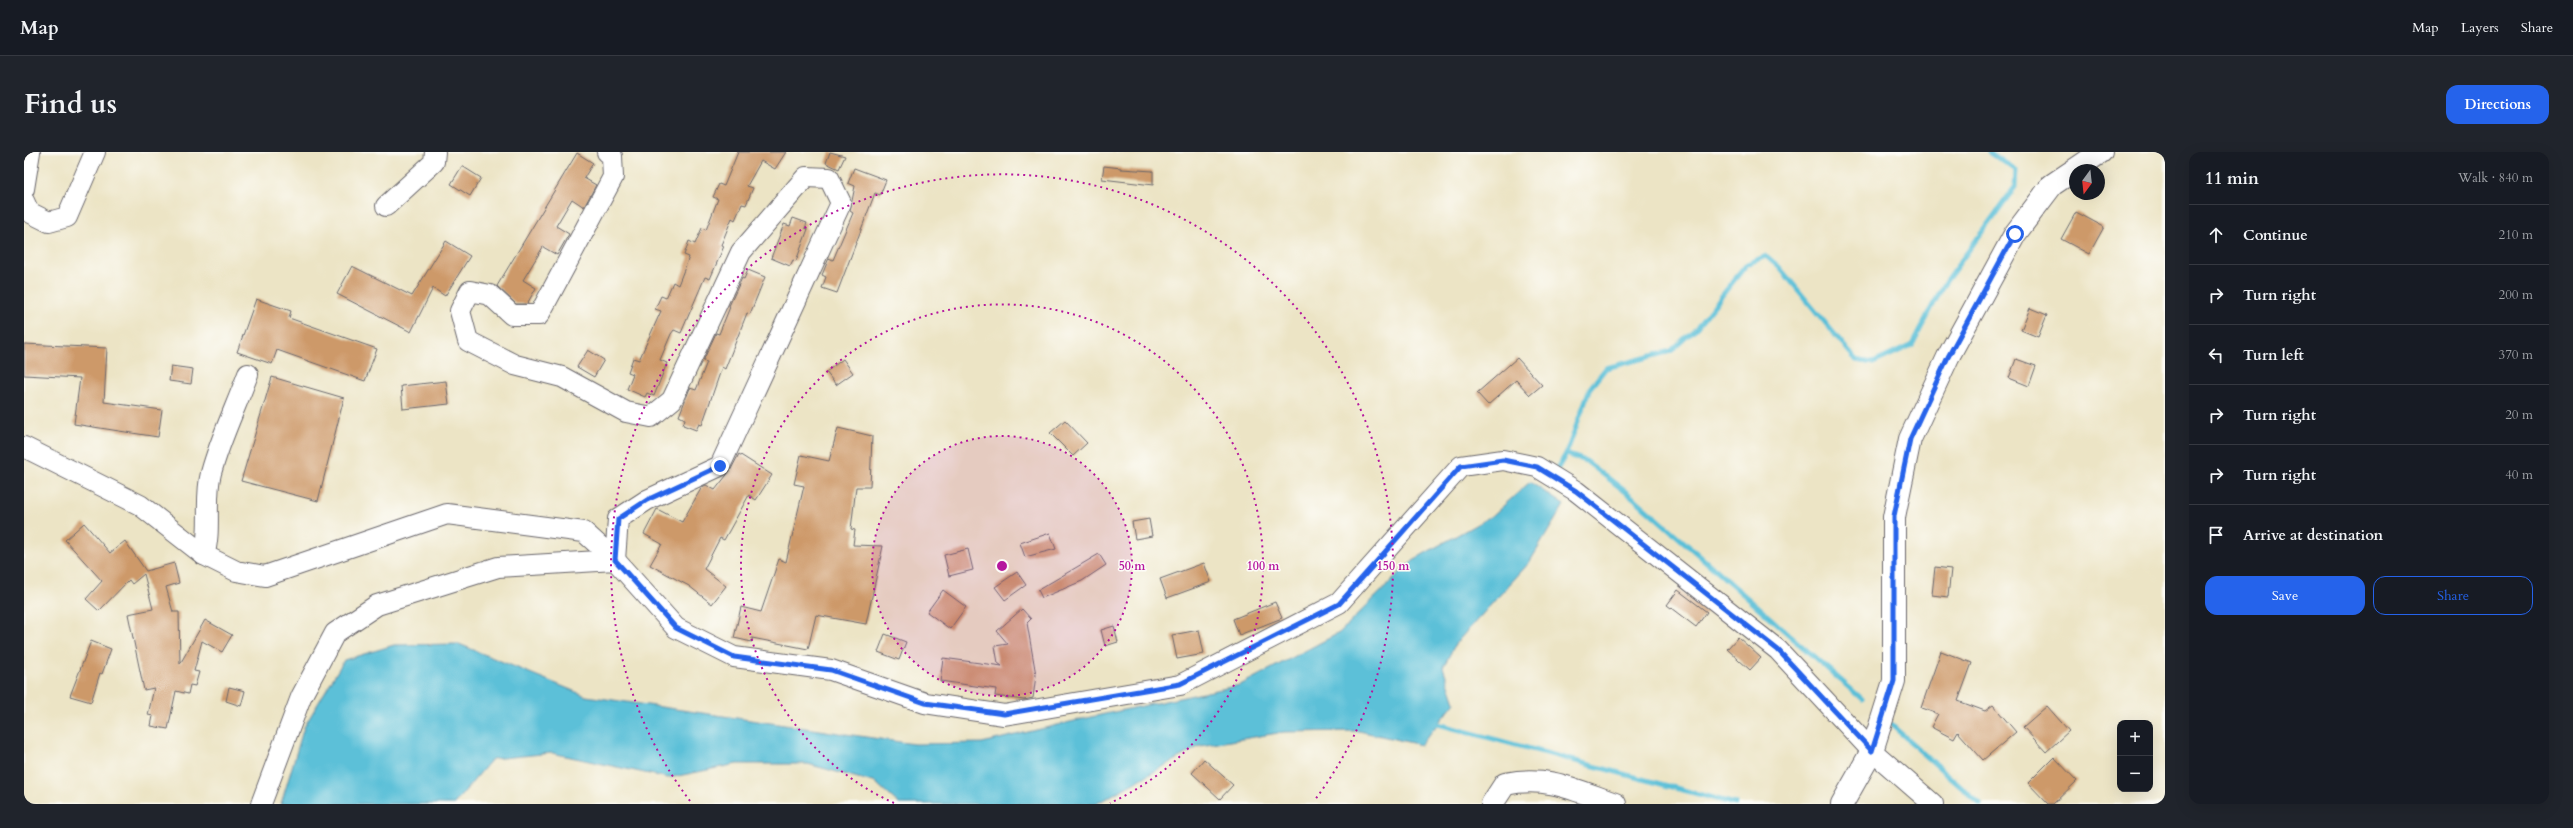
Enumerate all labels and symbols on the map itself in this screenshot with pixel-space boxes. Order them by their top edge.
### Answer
north arrow [2069,164,2105,200]
route start [2006,225,2024,243]
route end [711,457,729,475]
text: 50 m [1119,558,1146,574]
text: 100 m [1247,558,1280,574]
text: 150 m [1377,558,1410,574]
centre of rings [995,559,1009,573]

